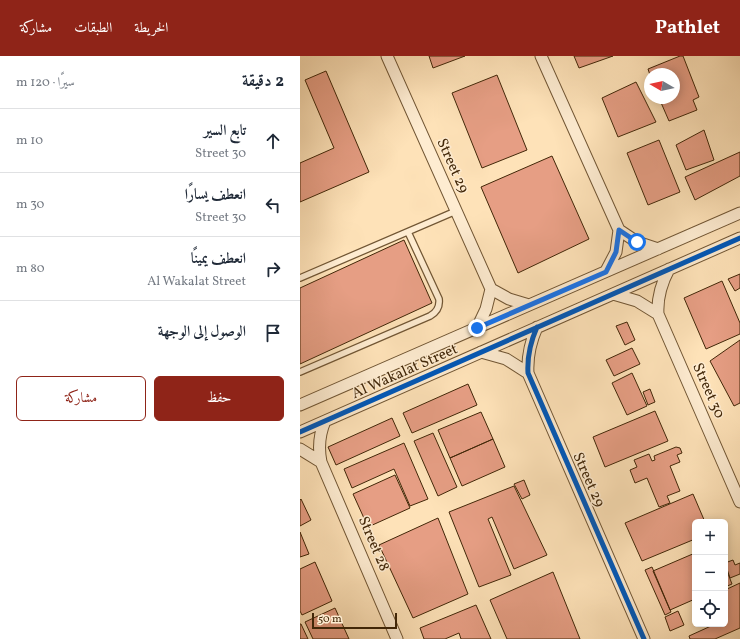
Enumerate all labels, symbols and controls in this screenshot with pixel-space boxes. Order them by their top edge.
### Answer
text: Pathlet [655,15,720,41]
text: مشاركة [20,19,52,38]
text: الطبقات [74,19,112,38]
text: الخريطة [134,19,168,38]
north arrow [644,68,680,104]
text: 2 دقيقة [242,70,284,93]
text: سيرًا · 120 m [16,74,75,92]
text: تابع السير [204,121,246,142]
icon: ahead [262,130,284,152]
text: 10 m [16,132,43,150]
street label: Street 29 [431,135,473,197]
text: Street 30 [195,145,246,163]
text: انعطف يسارًا [185,185,246,206]
icon: left [262,194,284,216]
text: 30 m [16,196,44,214]
text: Street 30 [195,209,246,227]
route start [628,233,646,251]
text: انعطف يمينًا [191,249,246,270]
icon: right [262,258,284,280]
text: 80 m [16,260,45,278]
text: Al Wakalat Street [147,273,246,291]
route end [468,319,486,337]
text: الوصول إلى الوجهة [158,322,246,343]
icon: arrive [262,322,284,344]
street label: Al Wakalat Street [349,339,461,405]
street label: Street 30 [686,360,730,422]
button: مشاركة [16,376,146,421]
button: حفظ [154,376,284,421]
street label: Street 29 [567,449,609,511]
street label: Street 28 [352,513,394,575]
map controls [692,519,728,627]
button: + [692,519,728,555]
button: − [692,555,728,591]
button: locate [692,591,728,627]
scale bar [312,611,397,630]
text: 50 m [318,612,342,627]

